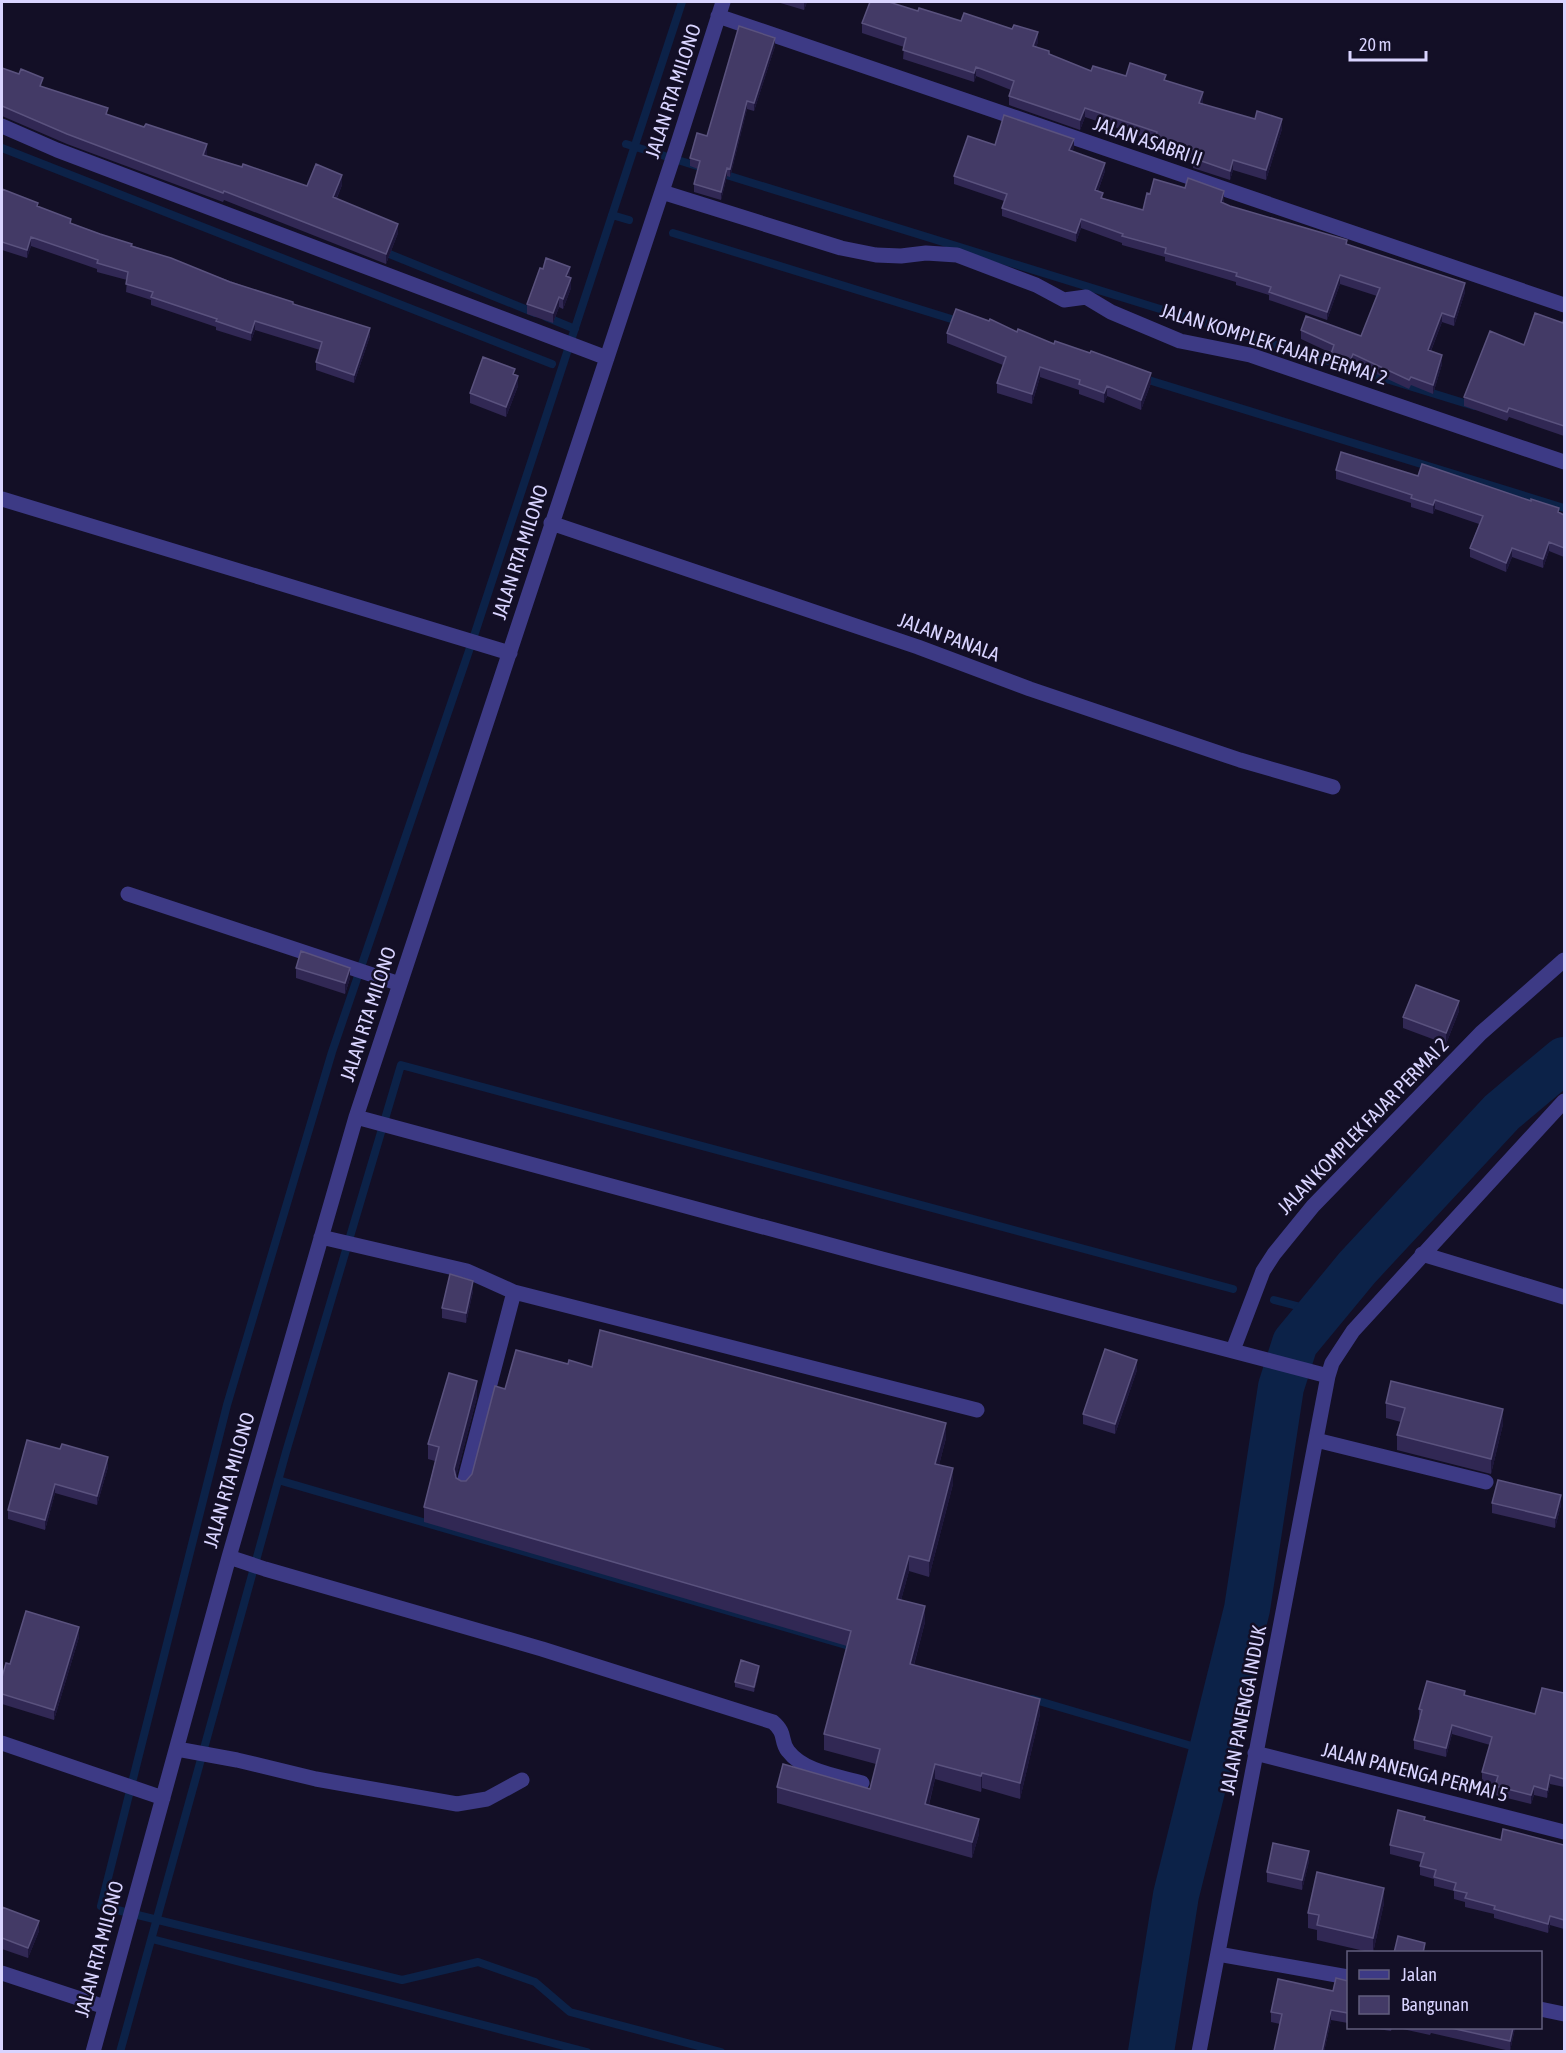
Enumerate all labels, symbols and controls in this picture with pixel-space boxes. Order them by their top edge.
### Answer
street label: JALAN RTA MILONO [640,21,705,161]
scale bar [1350,24,1426,62]
text: 20 m [1359,34,1391,55]
street label: JALAN ASABRI II [1091,111,1206,170]
street label: JALAN KOMPLEK FAJAR PERMAI 2 [1158,298,1391,389]
street label: JALAN RTA MILONO [487,482,552,622]
street label: JALAN PANALA [895,608,1003,666]
street label: JALAN RTA MILONO [335,944,400,1084]
street label: JALAN KOMPLEK FAJAR PERMAI 2 [1272,1033,1453,1219]
street label: JALAN RTA MILONO [198,1409,259,1550]
street label: JALAN PANENGA INDUK [1215,1623,1270,1797]
street label: JALAN PANENGA PERMAI 5 [1320,1737,1511,1806]
street label: JALAN RTA MILONO [69,1878,128,2019]
legend [1347,1951,1542,2029]
text: Jalan [1401,1964,1437,1985]
text: Bangunan [1401,1994,1469,2015]

